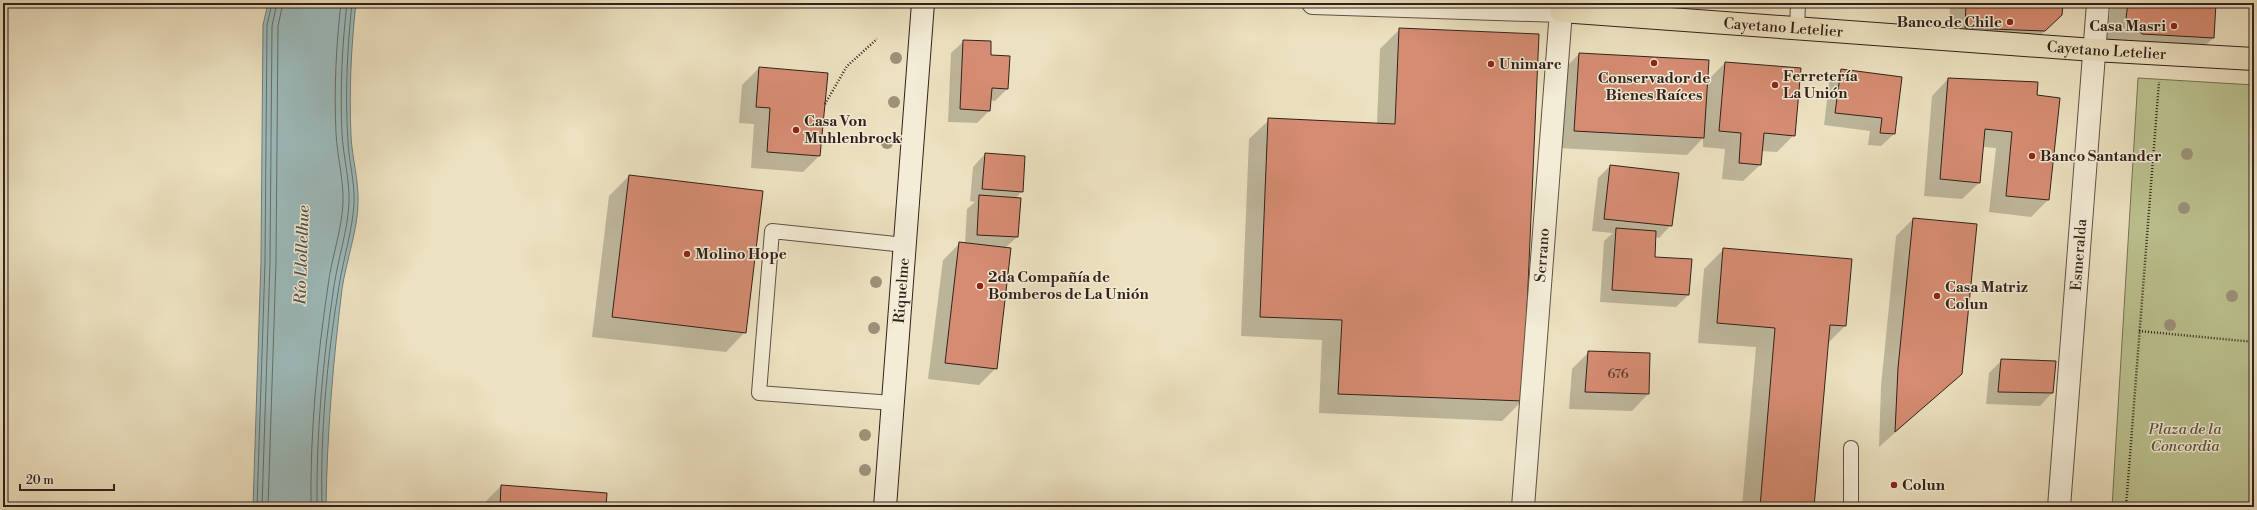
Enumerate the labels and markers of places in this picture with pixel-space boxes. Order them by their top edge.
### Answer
place label: Banco de Chile [1897,13,2002,32]
marker: Banco de Chile [2005,17,2015,27]
place label: Casa Masri [2089,17,2166,36]
marker: Casa Masri [2169,21,2179,31]
place label: Unimarc [1499,55,1562,74]
marker: Conservador de Bienes Raíces [1649,58,1659,68]
marker: Unimarc [1486,59,1496,69]
place label: Ferretería La Unión [1783,67,1859,103]
place label: Conservador de Bienes Raíces [1598,69,1710,105]
marker: Ferretería La Unión [1770,80,1780,90]
place label: Casa Von Muhlenbrock [804,112,902,148]
marker: Casa Von Muhlenbrock [791,125,801,135]
place label: Banco Santander [2040,147,2162,166]
marker: Banco Santander [2027,151,2037,161]
place label: Molino Hope [695,245,787,264]
marker: Molino Hope [682,249,692,259]
place label: 2da Compañía de Bomberos de La Unión [988,268,1149,304]
place label: Casa Matriz Colun [1945,278,2028,314]
marker: 2da Compañía de Bomberos de La Unión [975,281,985,291]
marker: Casa Matriz Colun [1932,291,1942,301]
place label: Colun [1902,476,1946,495]
marker: Colun [1889,480,1899,490]

